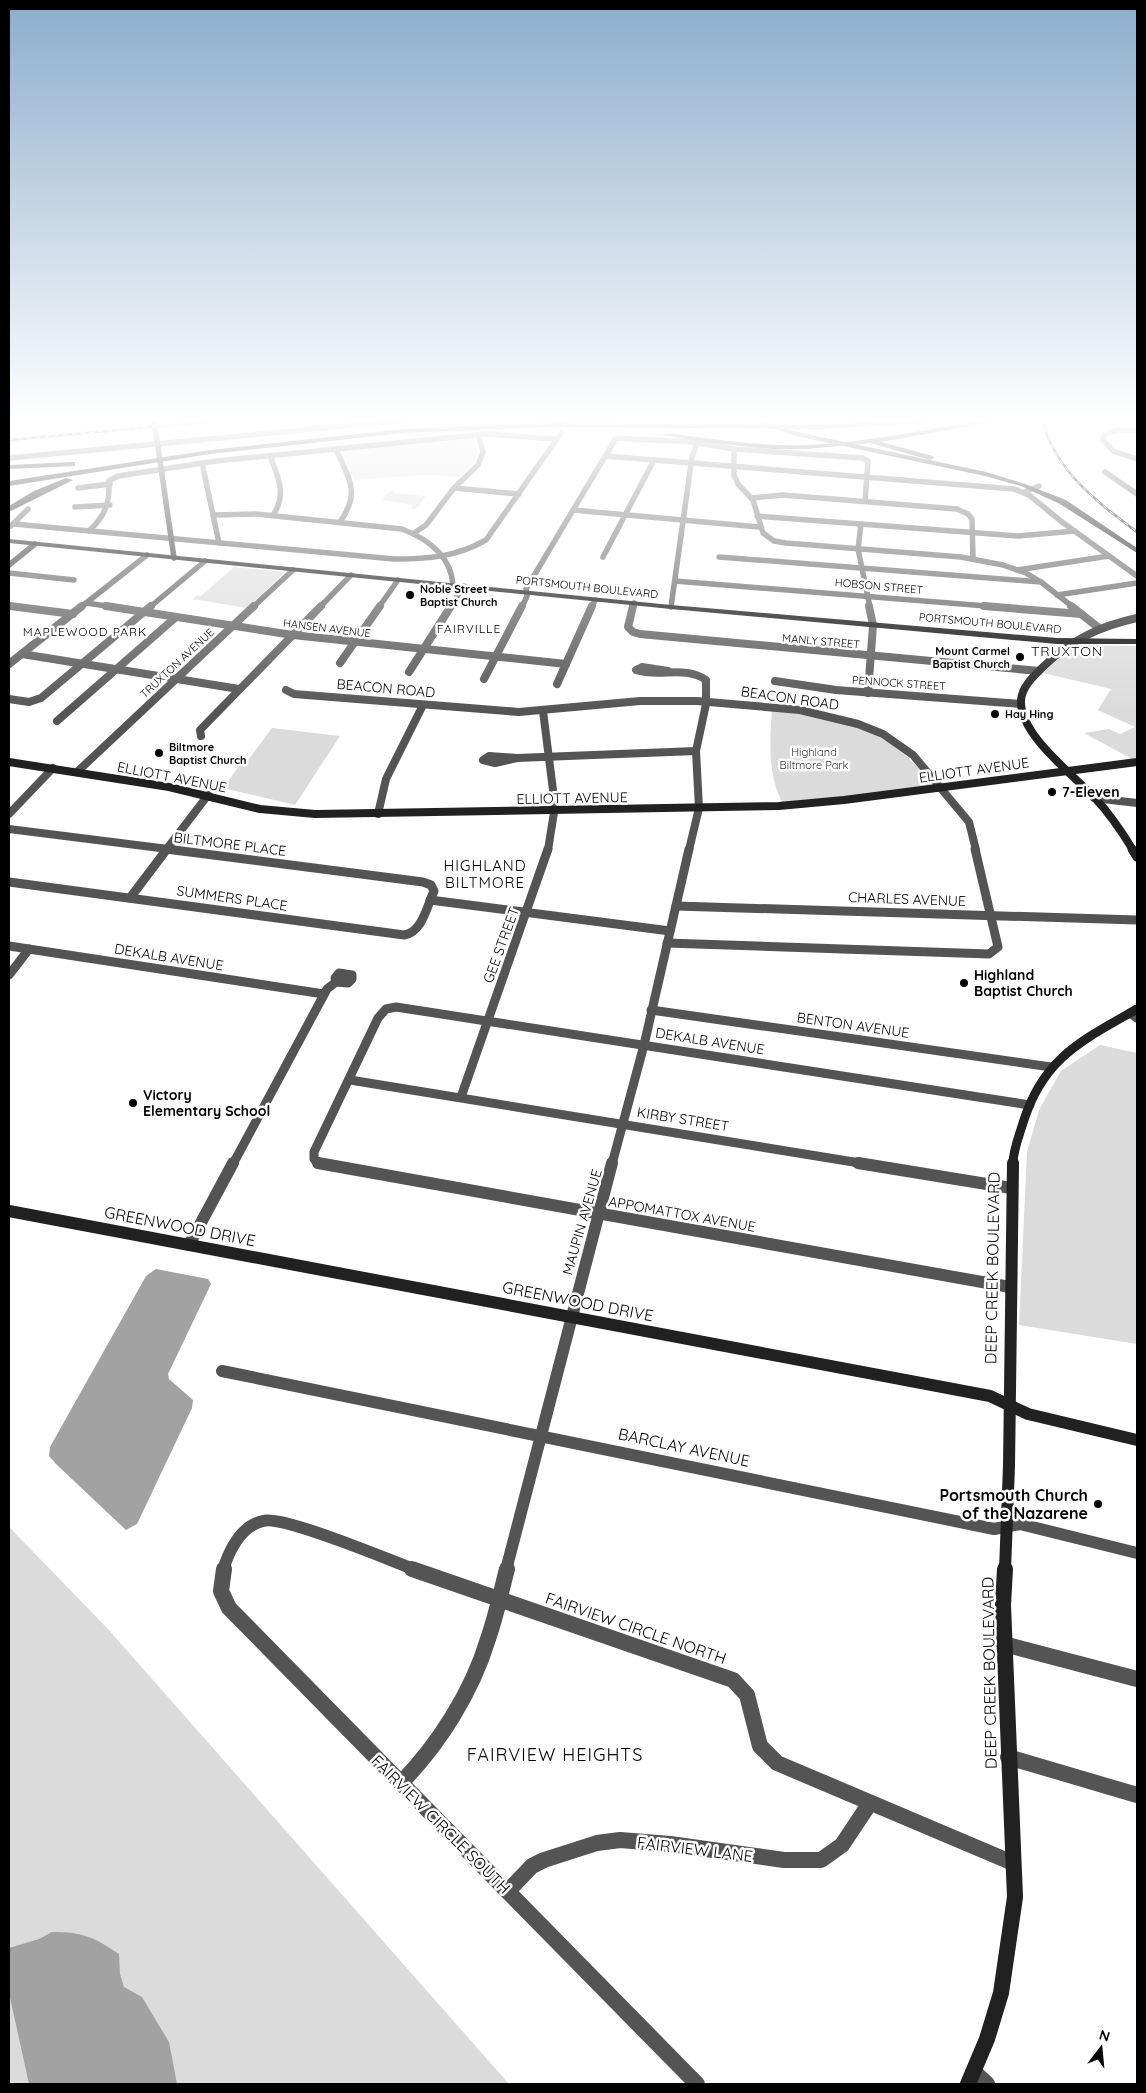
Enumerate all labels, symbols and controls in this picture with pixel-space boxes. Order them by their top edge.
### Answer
street label: PORTSMOUTH BOULEVARD [515,573,659,601]
street label: HOBSON STREET [834,575,924,597]
place label: Noble Street Baptist Church [420,582,498,609]
marker: Noble Street Baptist Church [404,589,416,601]
street label: PORTSMOUTH BOULEVARD [918,610,1062,636]
street label: HANSEN AVENUE [282,616,372,640]
district label: FAIRVILLE [437,621,501,636]
district label: MAPLEWOOD PARK [23,624,147,639]
street label: TRUXTON AVENUE [137,625,217,701]
street label: MANLY STREET [782,631,861,651]
district label: TRUXTON [1031,642,1103,660]
place label: Mount Carmel Baptist Church [933,644,1010,671]
marker: Mount Carmel Baptist Church [1014,651,1026,663]
street label: PENNOCK STREET [852,673,947,693]
street label: BEACON ROAD [336,675,436,701]
street label: BEACON ROAD [740,682,840,714]
place label: Hay Hing [1005,707,1053,721]
marker: Hay Hing [989,708,1001,720]
place label: Biltmore Baptist Church [169,740,247,767]
park label: Highland Biltmore Park [780,745,849,772]
marker: Biltmore Baptist Church [153,747,165,759]
street label: ELLIOTT AVENUE [918,753,1030,787]
street label: ELLIOTT AVENUE [116,758,228,796]
place label: 7-Eleven [1062,783,1119,801]
marker: 7-Eleven [1046,786,1058,798]
street label: ELLIOTT AVENUE [516,788,628,808]
street label: BILTMORE PLACE [173,828,287,860]
district label: HIGHLAND BILTMORE [443,856,527,892]
street label: SUMMERS PLACE [175,881,289,915]
street label: CHARLES AVENUE [848,888,966,910]
street label: GEE STREET [479,905,523,985]
street label: DEKALB AVENUE [113,940,225,975]
place label: Highland Baptist Church [974,966,1073,1000]
marker: Highland Baptist Church [958,977,970,989]
street label: BENTON AVENUE [796,1008,910,1042]
street label: DEKALB AVENUE [654,1024,766,1059]
place label: Victory Elementary School [143,1086,270,1120]
marker: Victory Elementary School [127,1097,139,1109]
street label: KIRBY STREET [636,1103,730,1135]
street label: MAUPIN AVENUE [558,1167,606,1277]
street label: DEEP CREEK BOULEVARD [980,1172,1004,1364]
street label: APPOMATTOX AVENUE [607,1192,757,1236]
street label: GREENWOOD DRIVE [103,1202,257,1250]
street label: GREENWOOD DRIVE [501,1277,655,1325]
street label: BARCLAY AVENUE [616,1423,752,1471]
place label: Portsmouth Church of the Nazarene [939,1485,1088,1523]
marker: Portsmouth Church of the Nazarene [1092,1498,1104,1510]
street label: DEEP CREEK BOULEVARD [977,1577,1001,1769]
street label: FAIRVIEW CIRCLE NORTH [543,1588,729,1668]
district label: FAIRVIEW HEIGHTS [467,1743,643,1766]
street label: FAIRVIEW CIRCLE SOUTH [367,1750,515,1898]
street label: FAIRVIEW LANE [636,1832,754,1866]
north arrow [1076,2023,1126,2073]
text: N [1097,2025,1112,2046]

